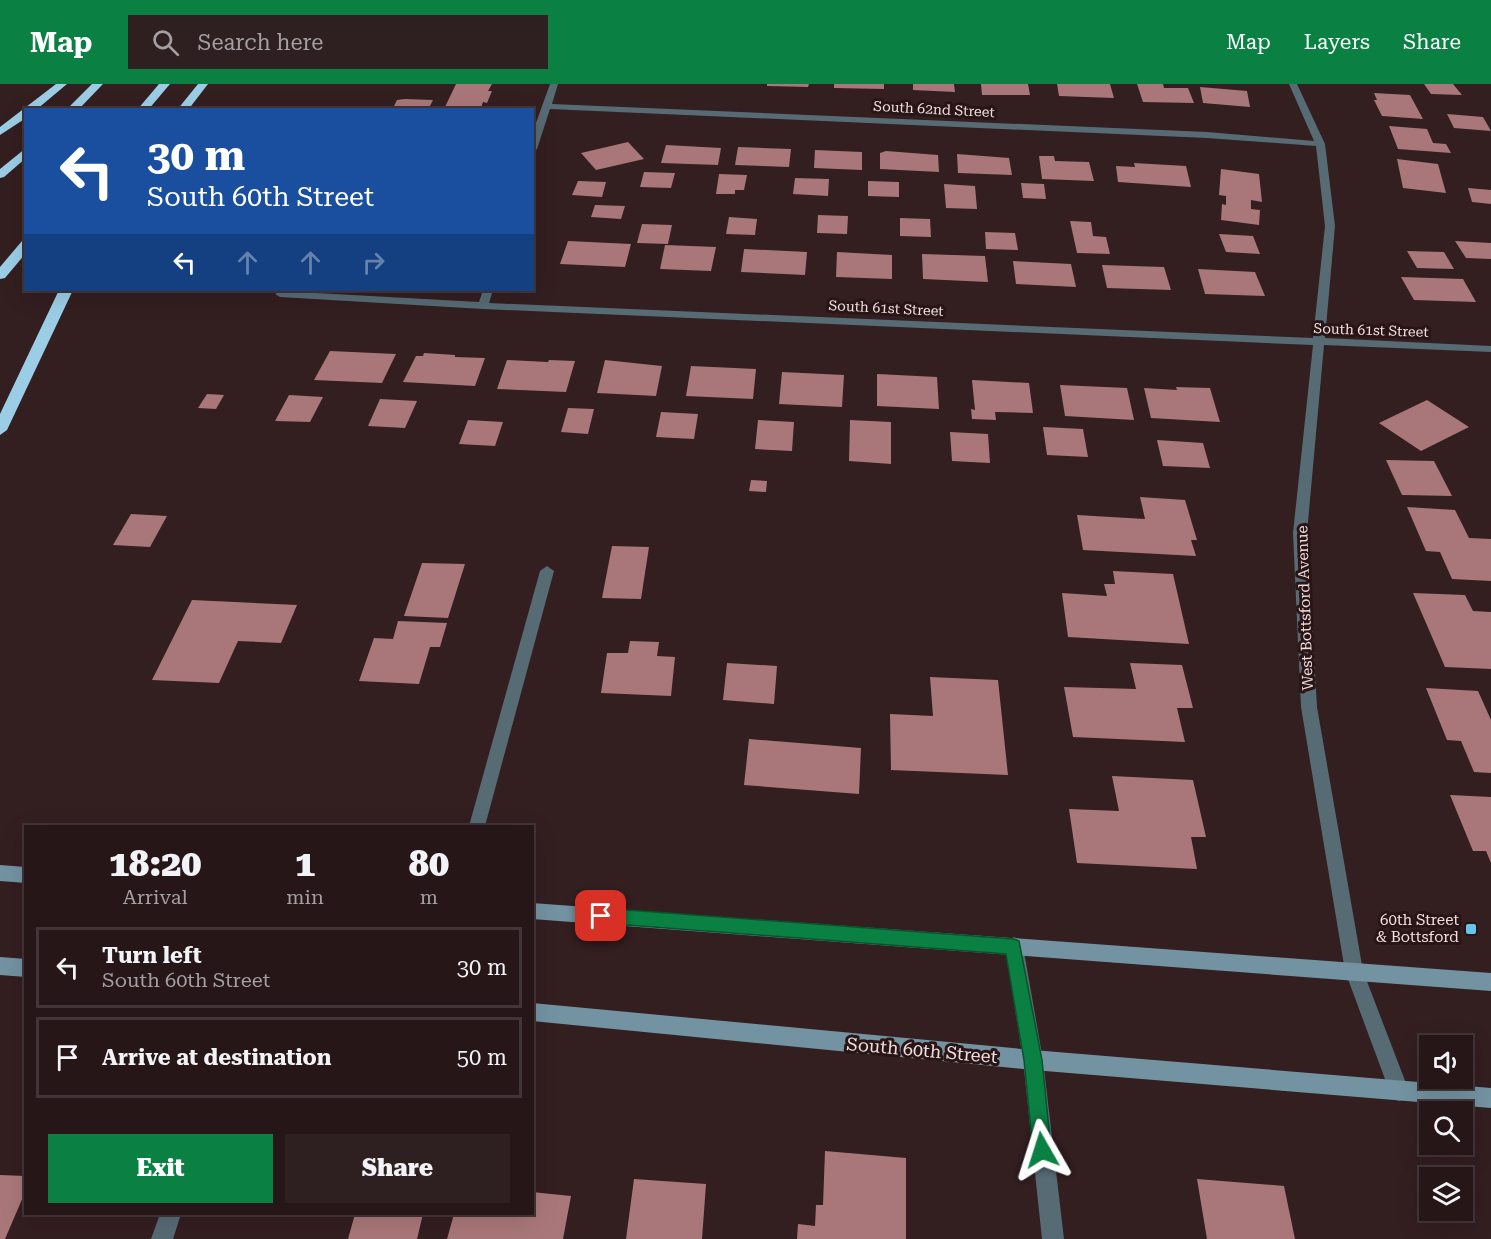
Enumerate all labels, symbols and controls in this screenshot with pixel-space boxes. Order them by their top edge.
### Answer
search box [128,15,548,69]
text: Map [30,26,92,59]
icon: search [149,26,182,59]
text: Search here [197,30,323,55]
text: Map [1226,30,1271,54]
text: Layers [1304,30,1370,54]
text: Share [1403,30,1461,54]
street label: South 62nd Street [873,98,995,120]
text: 30 m [147,131,245,180]
icon: left [48,132,126,210]
text: South 60th Street [147,181,374,213]
icon: left [168,246,201,279]
icon: ahead [231,246,264,279]
icon: ahead [294,246,327,279]
icon: right [357,246,390,279]
street label: South 61st Street [828,297,944,319]
street label: South 61st Street [1313,320,1429,340]
street label: West Bottsford Avenue [1293,525,1317,691]
text: 18:20 [109,843,201,885]
text: 1 [295,843,315,885]
text: 80 [409,843,449,885]
text: Arrival [123,885,188,909]
text: min [286,885,324,909]
text: m [420,885,438,909]
pin [575,890,626,941]
icon: arrive [584,899,617,932]
place label: 60th Street & Bottsford [1376,911,1459,946]
marker: 60th Street & Bottsford [1464,922,1478,936]
text: Turn left [102,943,202,968]
icon: left [51,951,84,984]
text: 30 m [457,955,507,980]
text: South 60th Street [102,968,270,992]
street label: South 60th Street [846,1033,999,1067]
map controls [1419,1035,1473,1221]
button: sound [1419,1035,1473,1089]
icon: arrive [51,1041,84,1074]
text: Arrive at destination [102,1045,331,1070]
text: 50 m [457,1045,507,1070]
button: search [1419,1101,1473,1155]
position arrow [1010,1118,1074,1182]
button: Exit [48,1134,273,1203]
button: Share [285,1134,510,1203]
button: layers [1419,1167,1473,1221]

